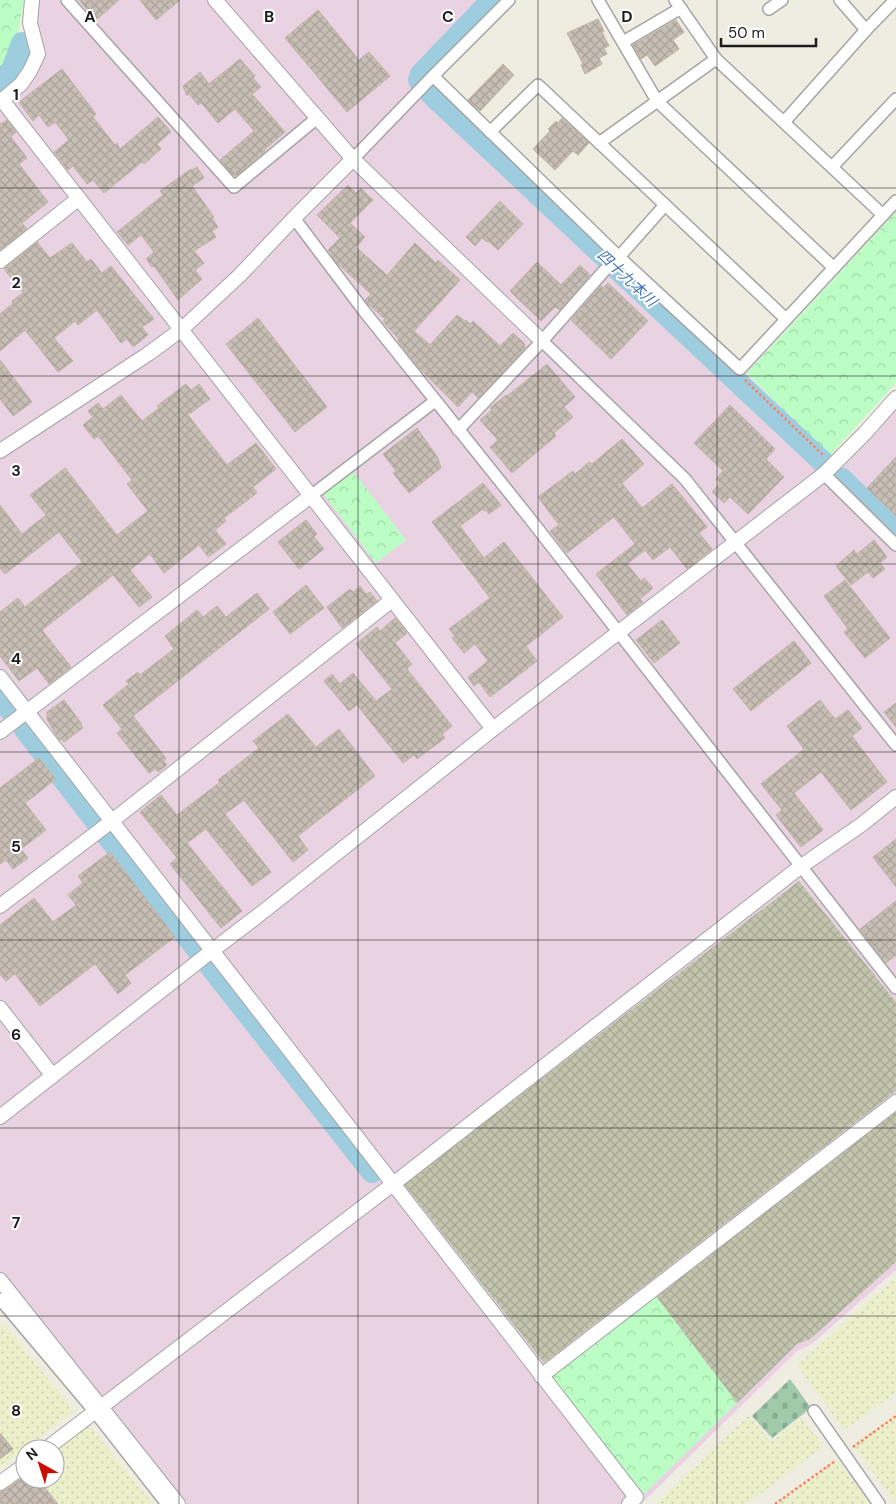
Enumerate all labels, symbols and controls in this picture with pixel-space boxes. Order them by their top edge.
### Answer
text: A [84,6,96,27]
text: B [264,6,274,27]
text: C [442,6,454,27]
text: D [621,6,633,27]
scale bar [721,15,816,47]
text: 50 m [728,23,765,43]
text: 1 [13,84,19,105]
water label: 四十九本川 [593,245,663,312]
text: 2 [11,272,21,293]
text: 3 [11,460,21,481]
text: 4 [11,648,21,669]
text: 5 [11,836,21,857]
text: 6 [11,1024,21,1045]
text: 7 [12,1212,21,1233]
text: 8 [11,1400,21,1421]
north arrow [15,1439,65,1489]
text: N [22,1444,41,1464]

